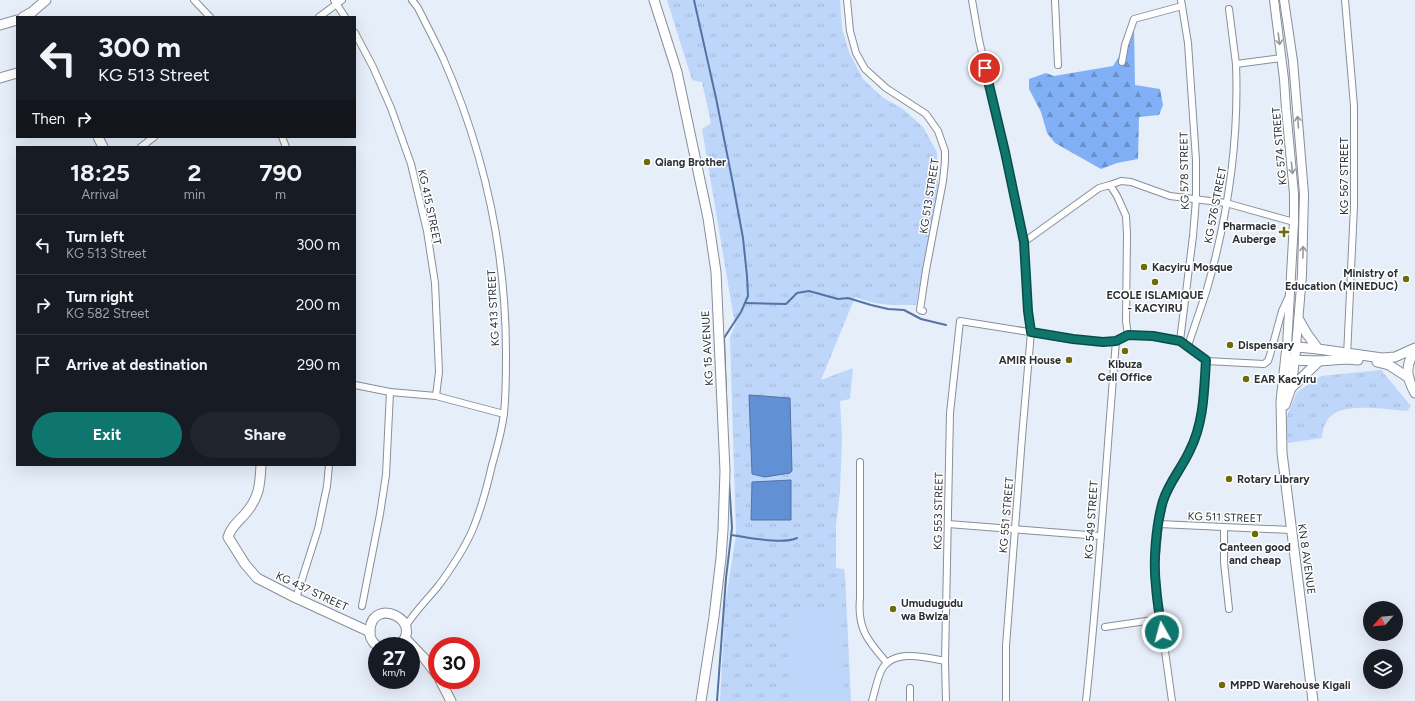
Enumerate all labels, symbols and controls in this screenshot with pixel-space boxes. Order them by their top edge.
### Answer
text: 300 m [98,30,181,64]
icon: left [32,32,84,84]
one-way arrow [1275,32,1283,45]
pin [968,51,1002,85]
icon: arrive [974,57,996,79]
text: KG 513 Street [98,64,210,86]
street label: KG 574 STREET [1270,106,1289,186]
icon: right [73,108,95,130]
text: Then [32,110,65,128]
one-way arrow [1294,116,1301,129]
street label: KG 578 STREET [1177,132,1192,210]
street label: KG 567 STREET [1338,137,1351,215]
place label: Qiang Brother [655,156,727,169]
marker: Qiang Brother [642,157,652,167]
street label: KG 513 STREET [917,157,942,235]
text: 18:25 [70,158,130,187]
text: 2 [188,158,201,187]
text: 790 [259,158,302,187]
one-way arrow [1288,161,1295,174]
street label: KG 576 STREET [1202,166,1229,245]
street label: KG 415 STREET [415,168,444,246]
text: Arrival [82,187,118,202]
text: min [184,187,205,202]
text: m [275,187,286,202]
place label: Pharmacie Auberge [1223,220,1276,246]
marker: Pharmacie Auberge [1279,227,1289,237]
text: Turn left [66,228,124,246]
icon: left [32,234,54,256]
text: 300 m [296,236,340,254]
text: KG 513 Street [66,246,147,261]
one-way arrow [1299,246,1306,259]
place label: Kacyiru Mosque [1152,261,1233,274]
marker: Kacyiru Mosque [1139,262,1149,272]
place label: Ministry of Education (MINEDUC) [1285,267,1399,293]
street label: KG 413 STREET [485,269,502,347]
marker: Ministry of Education (MINEDUC) [1401,274,1411,284]
marker: ECOLE ISLAMIQUE - KACYIRU [1150,277,1160,287]
text: Turn right [66,288,134,306]
place label: ECOLE ISLAMIQUE - KACYIRU [1106,289,1204,315]
icon: right [32,294,54,316]
text: 200 m [296,296,340,314]
text: KG 582 Street [66,306,149,321]
street label: KG 15 AVENUE [699,310,716,386]
place label: Dispensary [1238,339,1295,352]
marker: Dispensary [1225,340,1235,350]
marker: Kibuza Cell Office [1120,346,1130,356]
icon: arrive [32,354,54,376]
place label: AMIR House [999,354,1061,367]
marker: AMIR House [1064,355,1074,365]
text: Arrive at destination [66,356,207,374]
text: 290 m [297,356,340,374]
place label: Kibuza Cell Office [1098,358,1152,384]
place label: EAR Kacyiru [1254,373,1316,386]
marker: EAR Kacyiru [1241,374,1251,384]
button: Exit [32,412,182,458]
button: Share [190,412,340,458]
street label: KG 553 STREET [931,472,946,550]
place label: Rotary Library [1237,473,1310,486]
marker: Rotary Library [1224,474,1234,484]
street label: KG 551 STREET [997,476,1016,554]
street label: KG 549 STREET [1082,480,1101,560]
street label: KG 511 STREET [1187,510,1263,525]
street label: KN 8 AVENUE [1295,523,1318,595]
marker: Canteen good and cheap [1250,529,1260,539]
place label: Canteen good and cheap [1219,541,1291,567]
street label: KG 437 STREET [274,569,350,614]
place label: Umudugudu wa Bwiza [901,597,963,623]
north arrow [1363,601,1403,641]
map controls [1363,601,1403,689]
marker: Umudugudu wa Bwiza [888,604,898,614]
position arrow [1141,611,1183,653]
speed limit sign: 30 [428,637,480,689]
text: 27 [383,646,405,670]
button: layers [1363,649,1403,689]
text: km/h [383,666,405,679]
place label: MPPD Warehouse Kigali [1230,679,1351,692]
marker: MPPD Warehouse Kigali [1217,680,1227,690]

